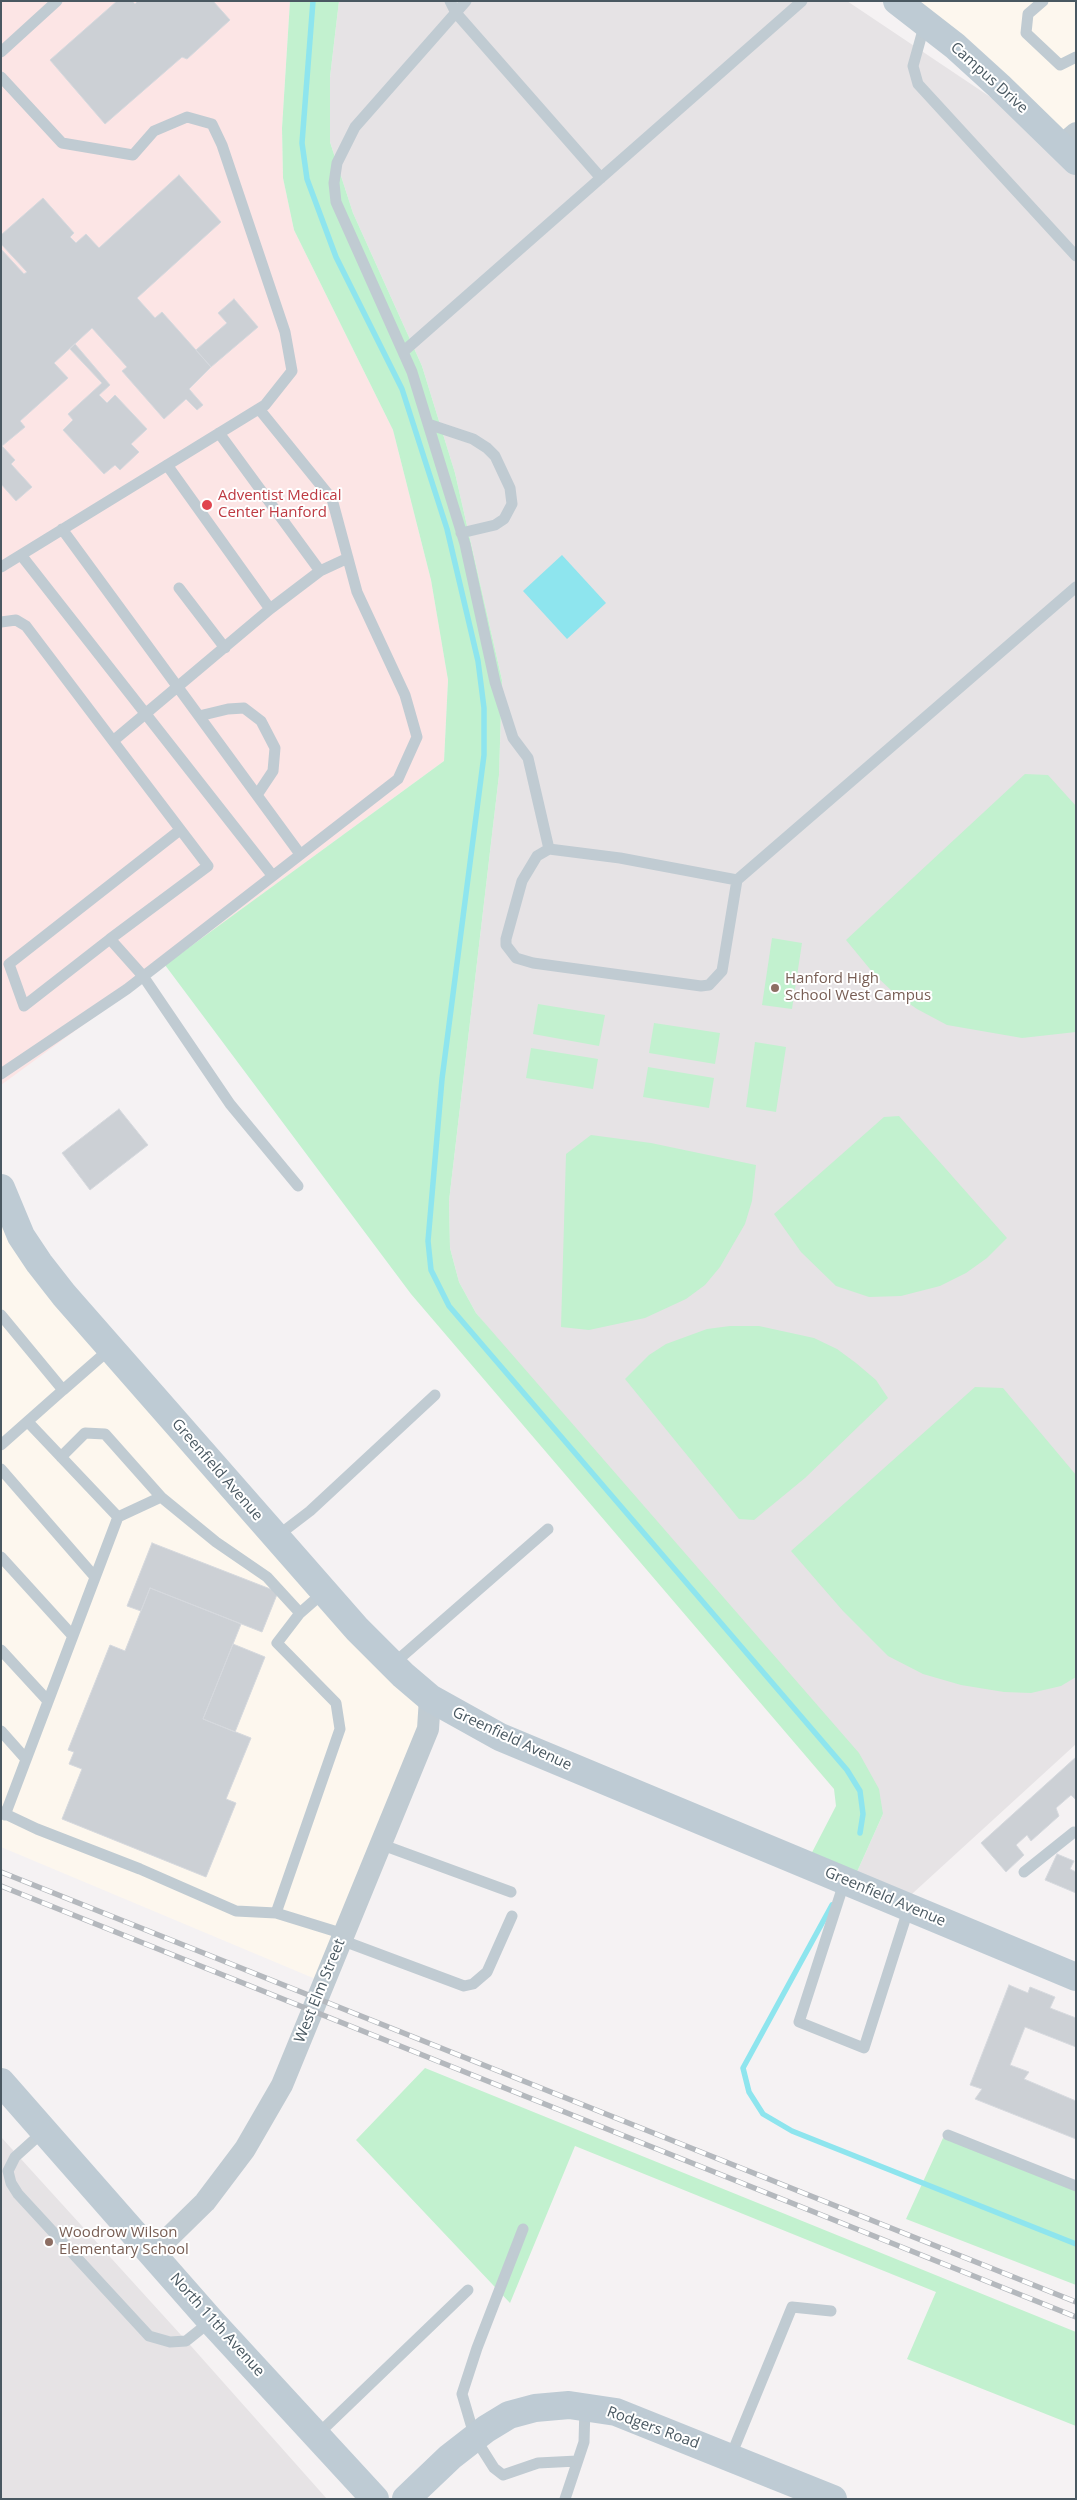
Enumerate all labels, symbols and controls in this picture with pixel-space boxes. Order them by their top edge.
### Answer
street label: Campus Drive [947,39,1031,117]
place label: Adventist Medical Center Hanford [218,487,341,522]
marker: Adventist Medical Center Hanford [200,498,214,512]
place label: Hanford High School West Campus [785,970,931,1005]
marker: Hanford High School West Campus [769,982,781,994]
street label: Greenfield Avenue [168,1415,266,1525]
street label: Greenfield Avenue [450,1703,574,1775]
street label: Greenfield Avenue [822,1863,948,1931]
street label: West Elm Street [291,1936,349,2046]
place label: Woodrow Wilson Elementary School [59,2224,189,2259]
marker: Woodrow Wilson Elementary School [43,2236,55,2248]
street label: North 11th Avenue [166,2270,268,2380]
street label: Rodgers Road [604,2403,702,2453]

